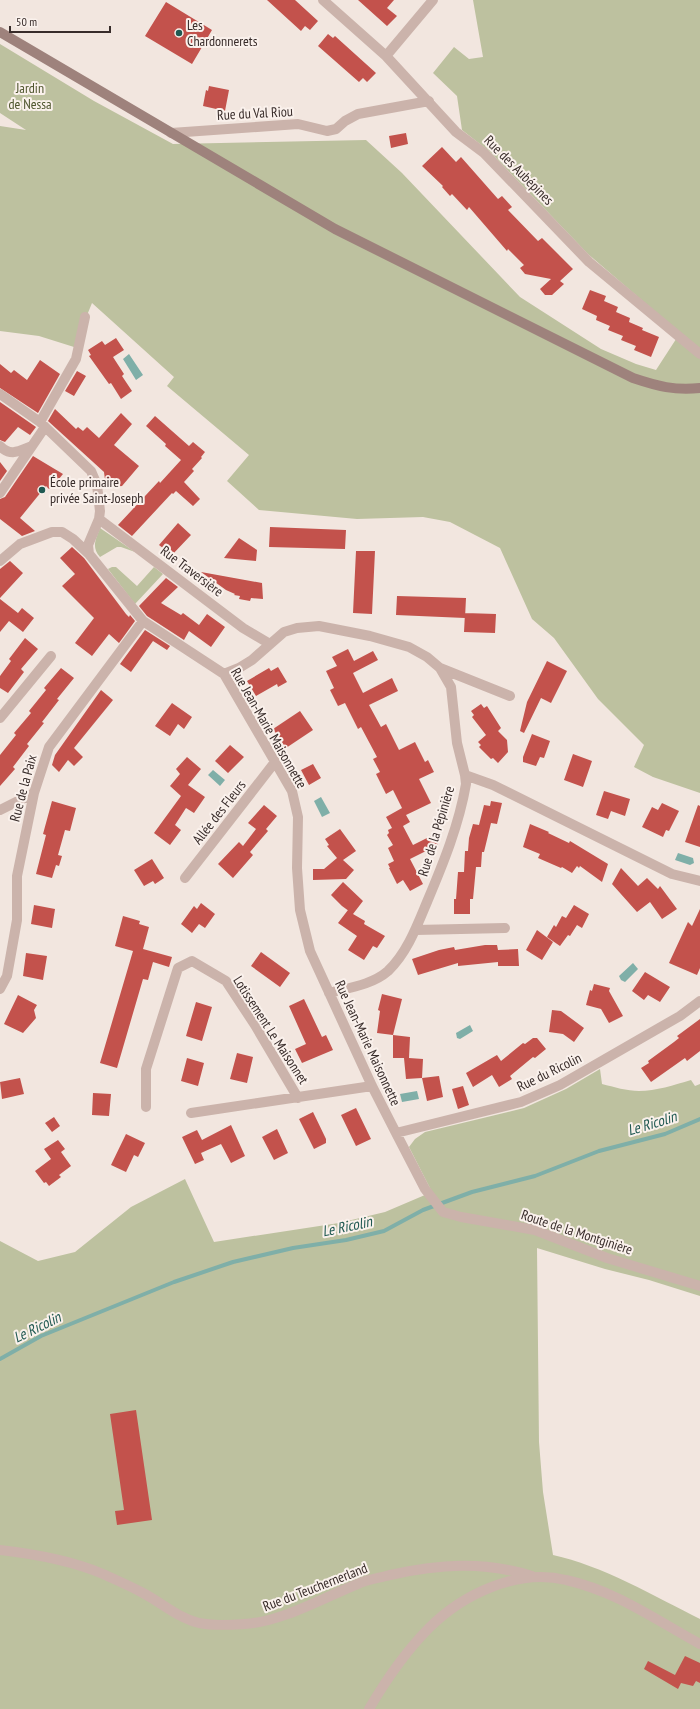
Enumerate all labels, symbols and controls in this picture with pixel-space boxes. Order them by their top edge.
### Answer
scale bar [10,8,110,34]
text: 50 m [16,14,37,29]
place label: Les Chardonnerets [187,16,258,50]
marker: Les Chardonnerets [174,28,184,38]
park label: Jardin de Nessa [8,79,52,113]
street label: Rue du Val Riou [217,102,293,124]
street label: Rue des Aubépines [480,131,558,209]
place label: École primaire privée Saint-Joseph [50,473,143,507]
marker: École primaire privée Saint-Joseph [37,485,47,495]
street label: Rue Traversière [157,542,227,601]
street label: Rue Jean-Marie Maisonnette [227,664,311,792]
street label: Rue de la Paix [5,752,41,823]
street label: Allée des Fleurs [188,776,250,848]
street label: Rue de la Pépinière [414,783,458,878]
street label: Lotissement Le Maisonnet [229,972,313,1088]
street label: Rue Jean-Marie Maisonnette [331,977,405,1109]
street label: Rue du Ricolin [514,1049,584,1095]
water label: Le Ricolin [625,1106,680,1139]
street label: Route de la Montginière [519,1206,635,1259]
water label: Le Ricolin [320,1211,375,1241]
water label: Le Ricolin [10,1307,65,1347]
street label: Rue du Teuchernerland [260,1559,370,1615]

